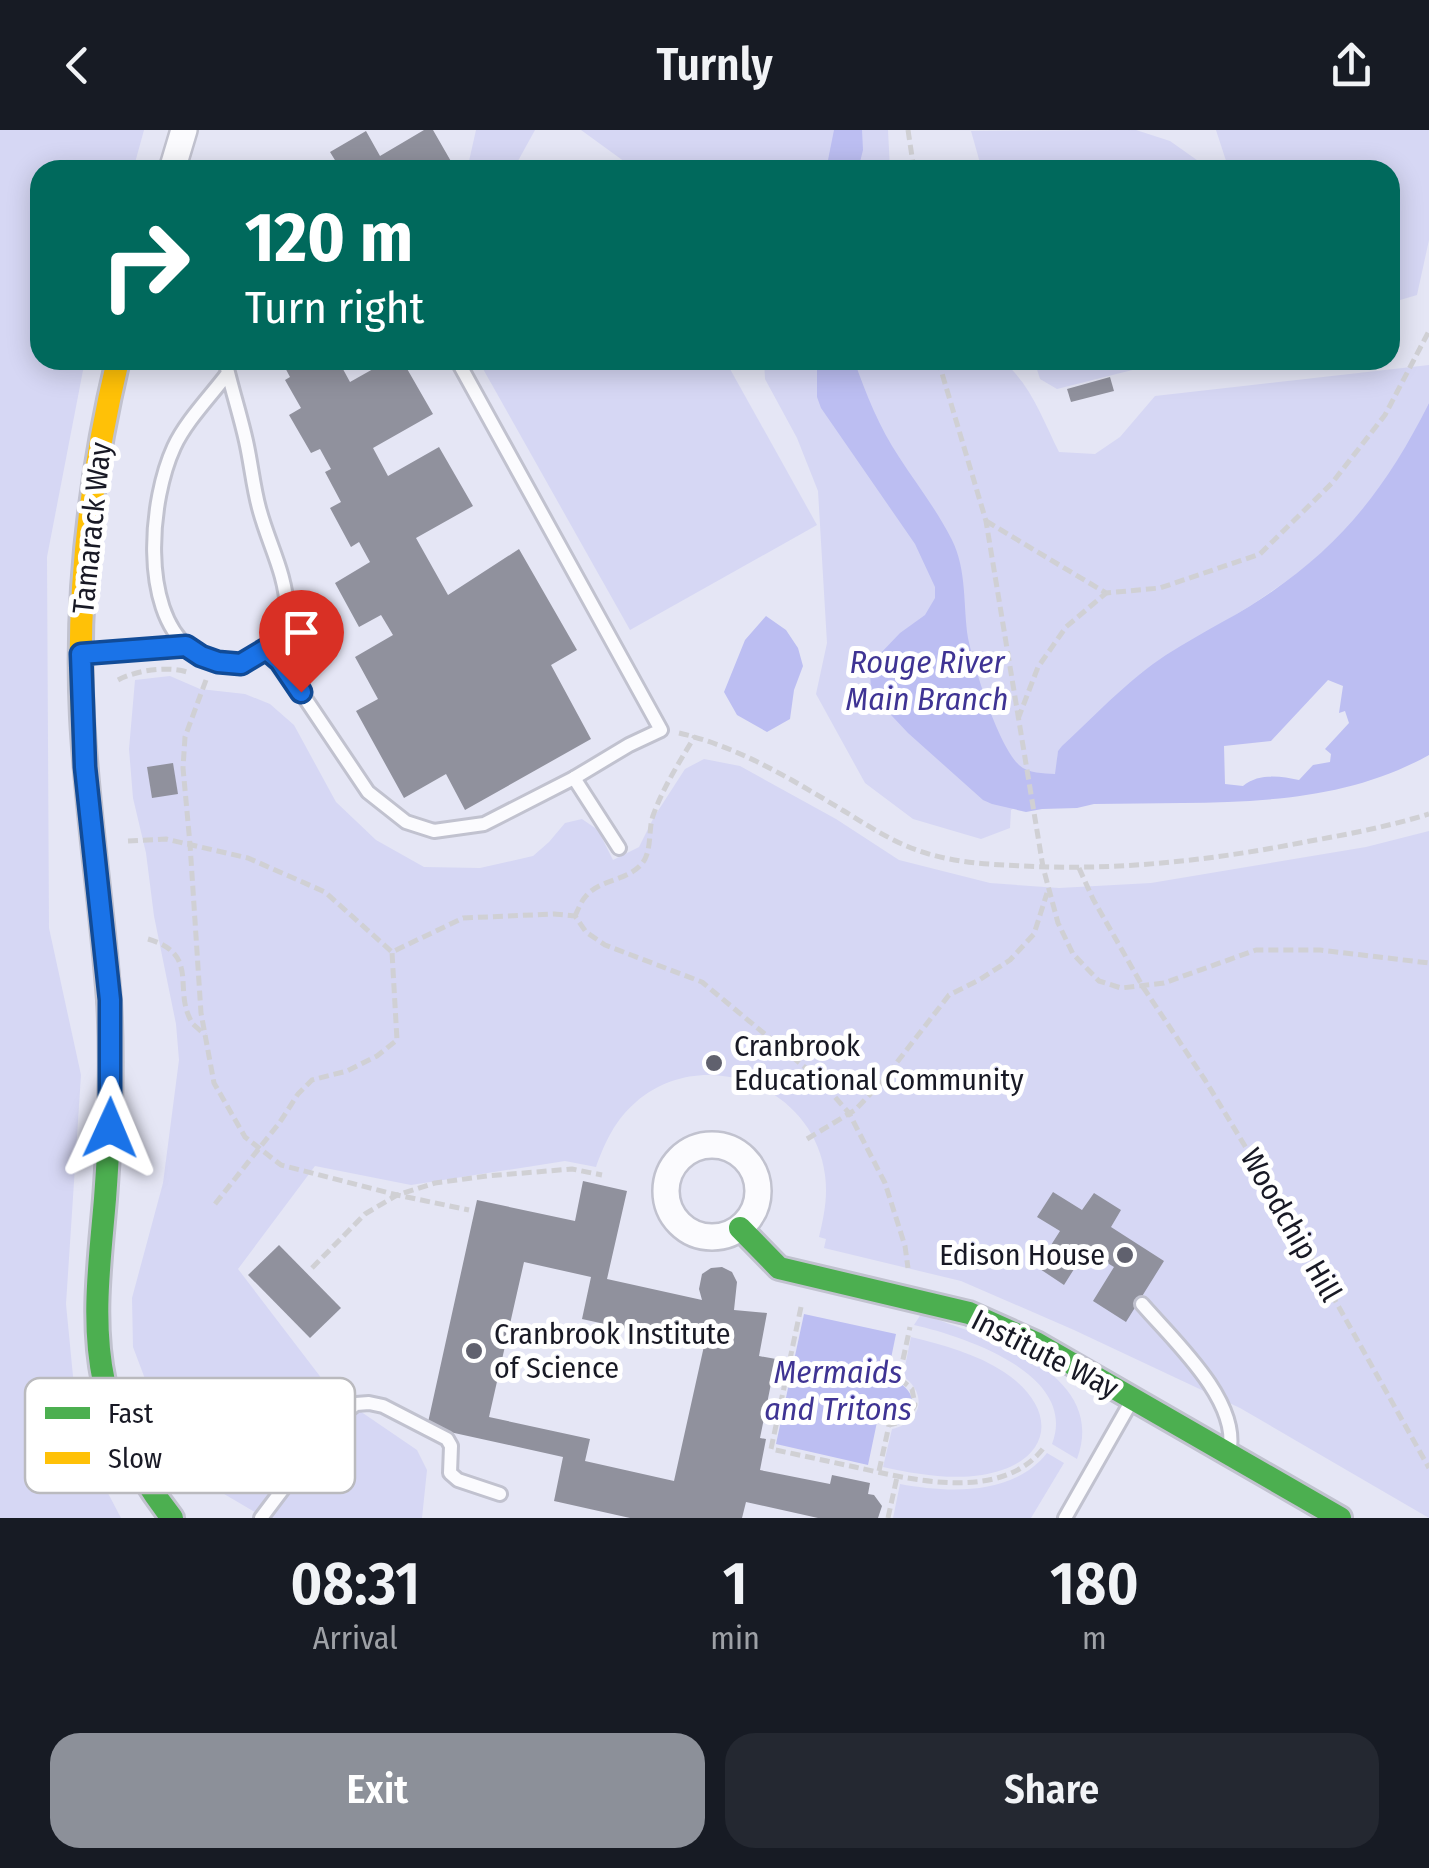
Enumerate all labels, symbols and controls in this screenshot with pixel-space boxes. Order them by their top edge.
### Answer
icon: back [50,38,105,93]
text: Turnly [656,38,773,92]
icon: share [1324,38,1379,93]
text: 120 m [245,196,413,280]
icon: right [80,200,210,330]
text: Turn right [245,281,424,335]
street label: Tamarack Way [65,440,119,615]
pin [259,590,344,693]
icon: arrive [274,605,329,660]
water label: Rouge River Main Branch [846,643,1008,718]
place label: Cranbrook Educational Community [734,1028,1024,1098]
marker: Cranbrook Educational Community [703,1052,725,1074]
position arrow [58,1076,162,1180]
street label: Woodchip Hill [1233,1142,1349,1308]
place label: Edison House [939,1237,1105,1273]
marker: Edison House [1114,1244,1136,1266]
street label: Institute Way [966,1302,1125,1407]
place label: Cranbrook Institute of Science [494,1316,731,1386]
marker: Cranbrook Institute of Science [463,1340,485,1362]
water label: Mermaids and Tritons [764,1353,912,1428]
legend [25,1378,355,1493]
text: Fast [108,1397,154,1430]
text: Slow [108,1442,162,1475]
text: 08:31 [290,1548,420,1620]
text: 1 [723,1548,748,1620]
text: 180 [1050,1548,1139,1620]
text: Arrival [313,1619,398,1657]
text: min [710,1619,760,1657]
text: m [1082,1619,1107,1657]
button: Exit [50,1733,705,1848]
button: Share [725,1733,1379,1848]

